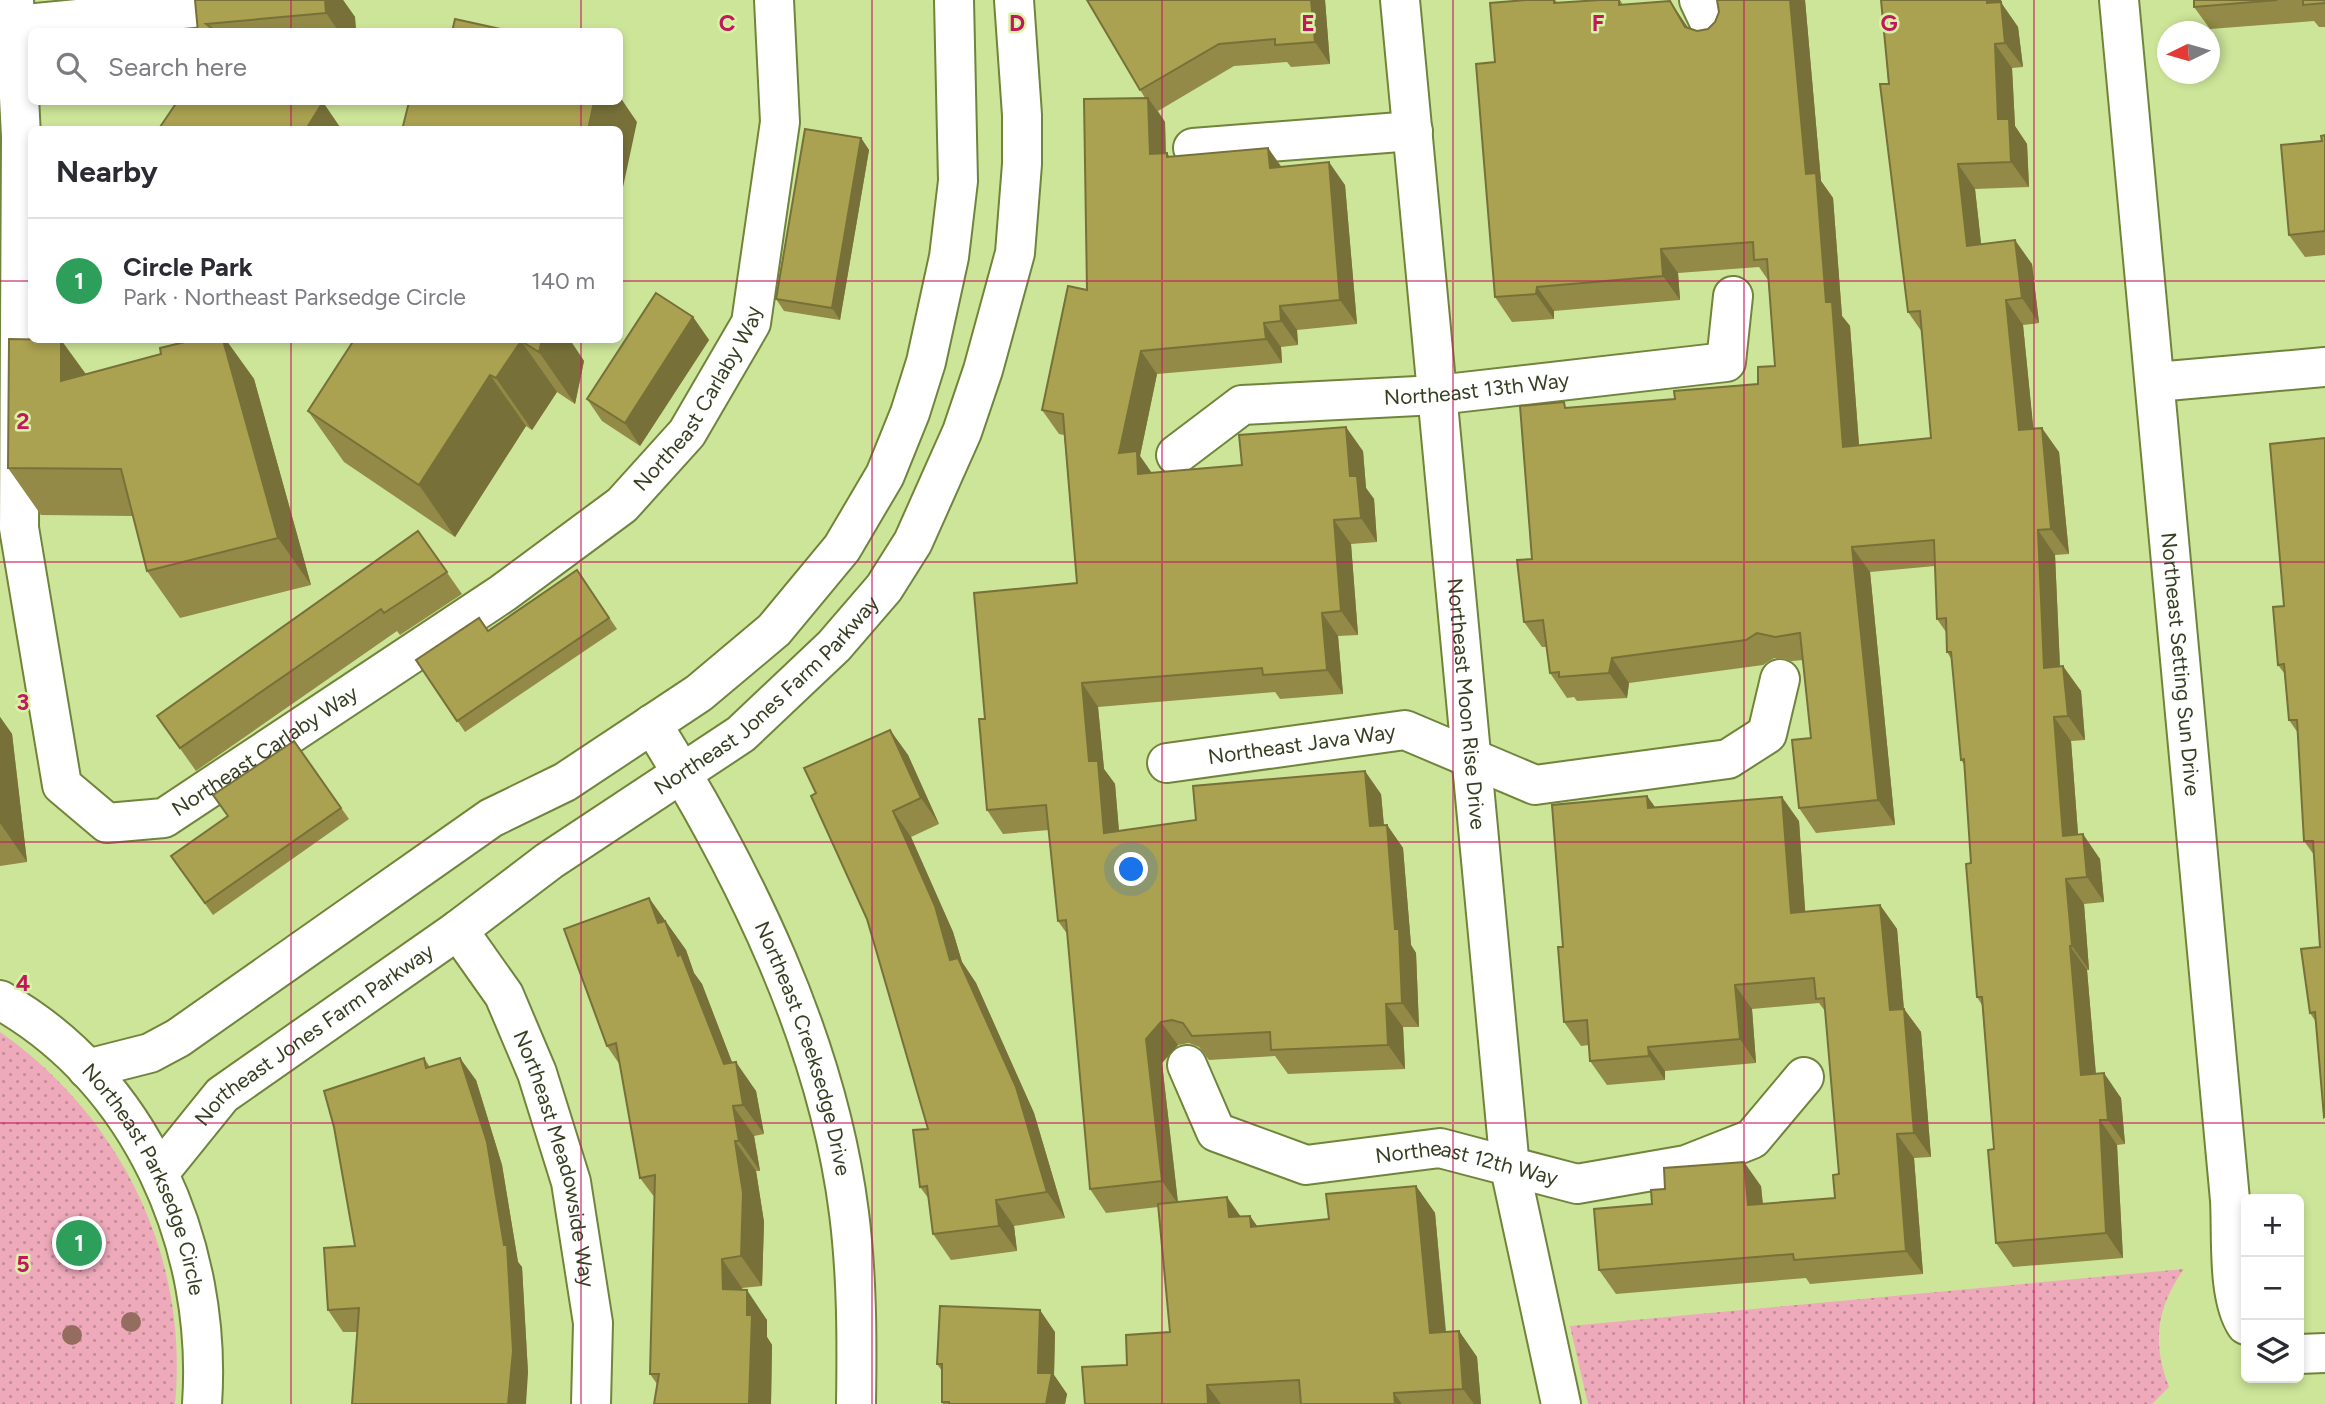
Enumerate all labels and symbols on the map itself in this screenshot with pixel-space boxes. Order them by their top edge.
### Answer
text: C [719,9,736,37]
text: D [1009,9,1025,37]
text: E [1301,9,1315,37]
text: F [1592,9,1605,37]
text: G [1880,9,1898,37]
north arrow [2157,21,2220,84]
street label: Northeast Carlaby Way [628,304,765,496]
street label: Northeast 13th Way [1383,367,1571,410]
text: 2 [16,407,30,435]
street label: Northeast Setting Sun Drive [2156,531,2206,797]
street label: Northeast Moon Rise Drive [1443,577,1491,831]
street label: Northeast Jones Farm Parkway [649,590,884,800]
street label: Northeast Carlaby Way [167,680,362,821]
text: 3 [17,688,29,716]
street label: Northeast Java Way [1206,718,1397,769]
your location [1114,852,1148,886]
street label: Northeast Creeksedge Drive [750,917,856,1178]
street label: Northeast Jones Farm Parkway [189,938,438,1131]
text: 4 [16,969,30,997]
street label: Northeast Meadowside Way [508,1026,600,1289]
street label: Northeast Parksedge Circle [77,1058,210,1297]
street label: Northeast 12th Way [1374,1135,1561,1190]
pin: 1 [56,1217,102,1269]
text: 5 [16,1250,30,1278]

